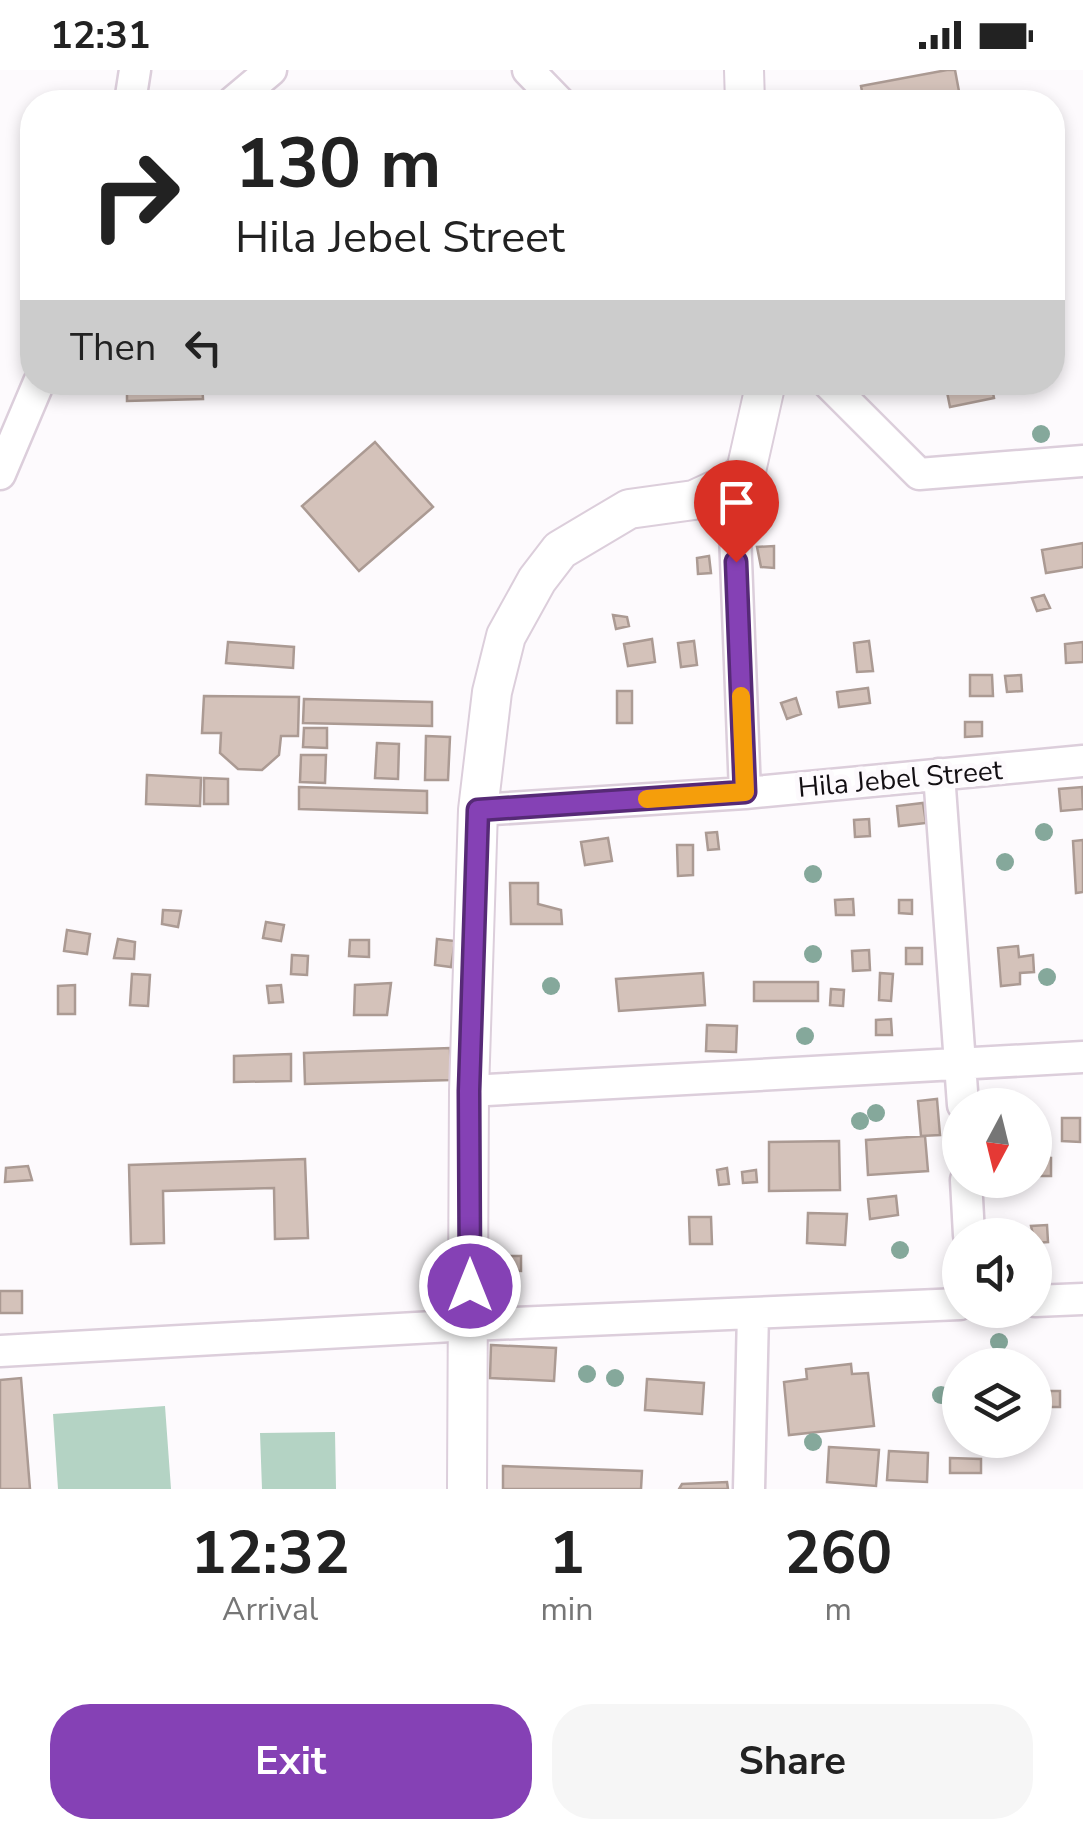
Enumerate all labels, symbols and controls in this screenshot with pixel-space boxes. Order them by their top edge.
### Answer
text: 12:31 [50,10,151,61]
text: 130 m [235,116,441,212]
icon: right [70,130,200,260]
text: Hila Jebel Street [235,207,565,268]
icon: left [176,320,231,375]
text: Then [70,322,156,373]
pin [694,460,779,563]
icon: arrive [709,475,764,530]
street label: Hila Jebel Street [796,751,1004,807]
north arrow [942,1088,1052,1198]
map controls [942,1088,1052,1458]
button: sound [942,1218,1052,1328]
position arrow [418,1234,522,1338]
button: layers [942,1348,1052,1458]
text: 12:32 [191,1512,350,1594]
text: 1 [549,1512,585,1594]
text: 260 [784,1512,892,1594]
text: Arrival [222,1588,318,1631]
text: min [540,1588,593,1631]
text: m [824,1588,852,1631]
button: Exit [50,1704,532,1819]
button: Share [552,1704,1033,1819]

